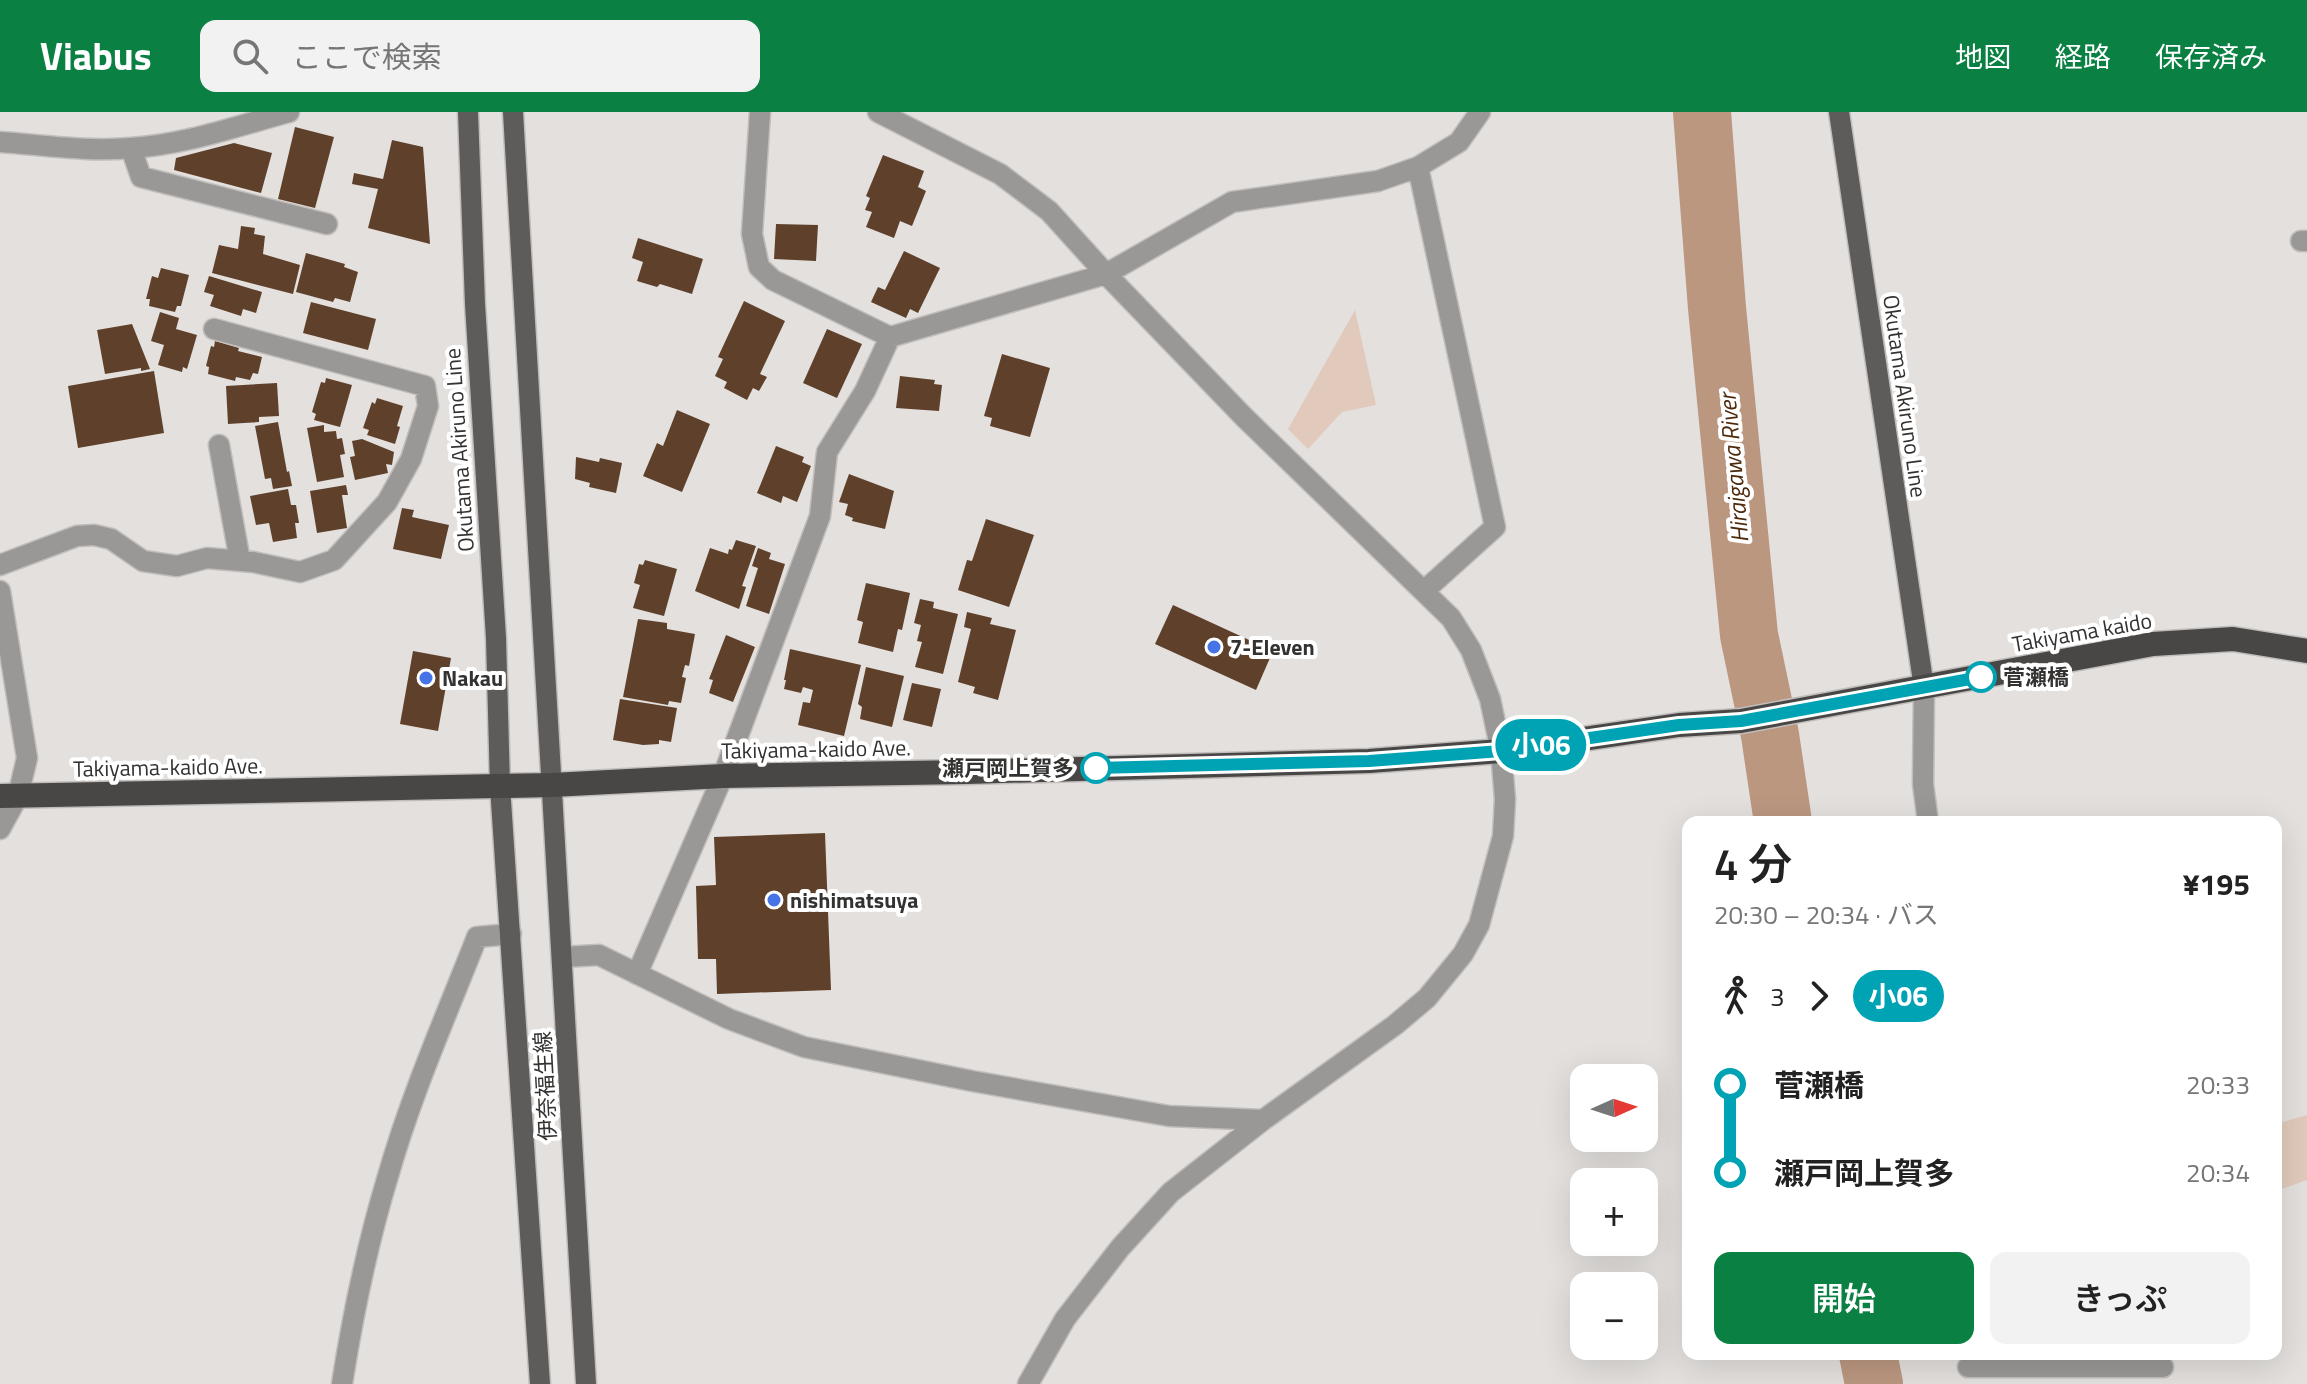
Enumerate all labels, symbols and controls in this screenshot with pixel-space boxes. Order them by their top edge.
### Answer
search box [200,20,760,92]
text: Viabus [40,27,152,85]
icon: search [228,34,272,78]
text: ここで検索 [292,34,442,80]
text: 地図 [1955,35,2011,78]
text: 経路 [2055,35,2111,78]
text: 保存済み [2155,35,2267,78]
street label: Okutama Akiruno Line [1874,293,1936,499]
street label: Okutama Akiruno Line [435,347,483,553]
water label: Hiraigawa River [1708,389,1757,544]
street label: Takiyama kaido [2009,603,2155,661]
place label: 7-Eleven [1230,630,1315,664]
marker: 7-Eleven [1205,638,1223,656]
place label: 菅瀬橋 [2003,660,2069,694]
place label: Nakau [442,661,503,695]
marker: 菅瀬橋 [1966,662,1996,692]
marker: Nakau [417,669,435,687]
line badge: 小06 [1495,719,1587,771]
text: 小06 [1511,723,1571,766]
street label: Takiyama-kaido Ave. [721,730,911,768]
street label: Takiyama-kaido Ave. [73,748,263,786]
place label: 瀬戸岡上賀多 [942,751,1074,785]
marker: 瀬戸岡上賀多 [1081,753,1111,783]
text: 4 分 [1714,830,1792,897]
text: ¥195 [2183,861,2250,907]
place label: nishimatsuya [790,883,918,917]
marker: nishimatsuya [765,891,783,909]
text: 20:30 – 20:34 · バス [1714,895,1939,934]
icon: walk [1714,974,1758,1018]
icon: forward [1797,974,1841,1018]
text: 小06 [1869,974,1928,1017]
text: 3 [1770,977,1785,1016]
street label: 伊奈福生線 [525,1030,565,1142]
text: 菅瀬橋 [1774,1062,1864,1108]
north arrow [1570,1064,1658,1152]
map controls [1570,1064,1658,1360]
text: 20:33 [2186,1065,2250,1104]
text: 瀬戸岡上賀多 [1774,1150,1954,1196]
text: 20:34 [2186,1153,2250,1192]
button: + [1570,1168,1658,1256]
button: 開始 [1714,1252,1974,1344]
button: きっぷ [1990,1252,2250,1344]
button: − [1570,1272,1658,1360]

